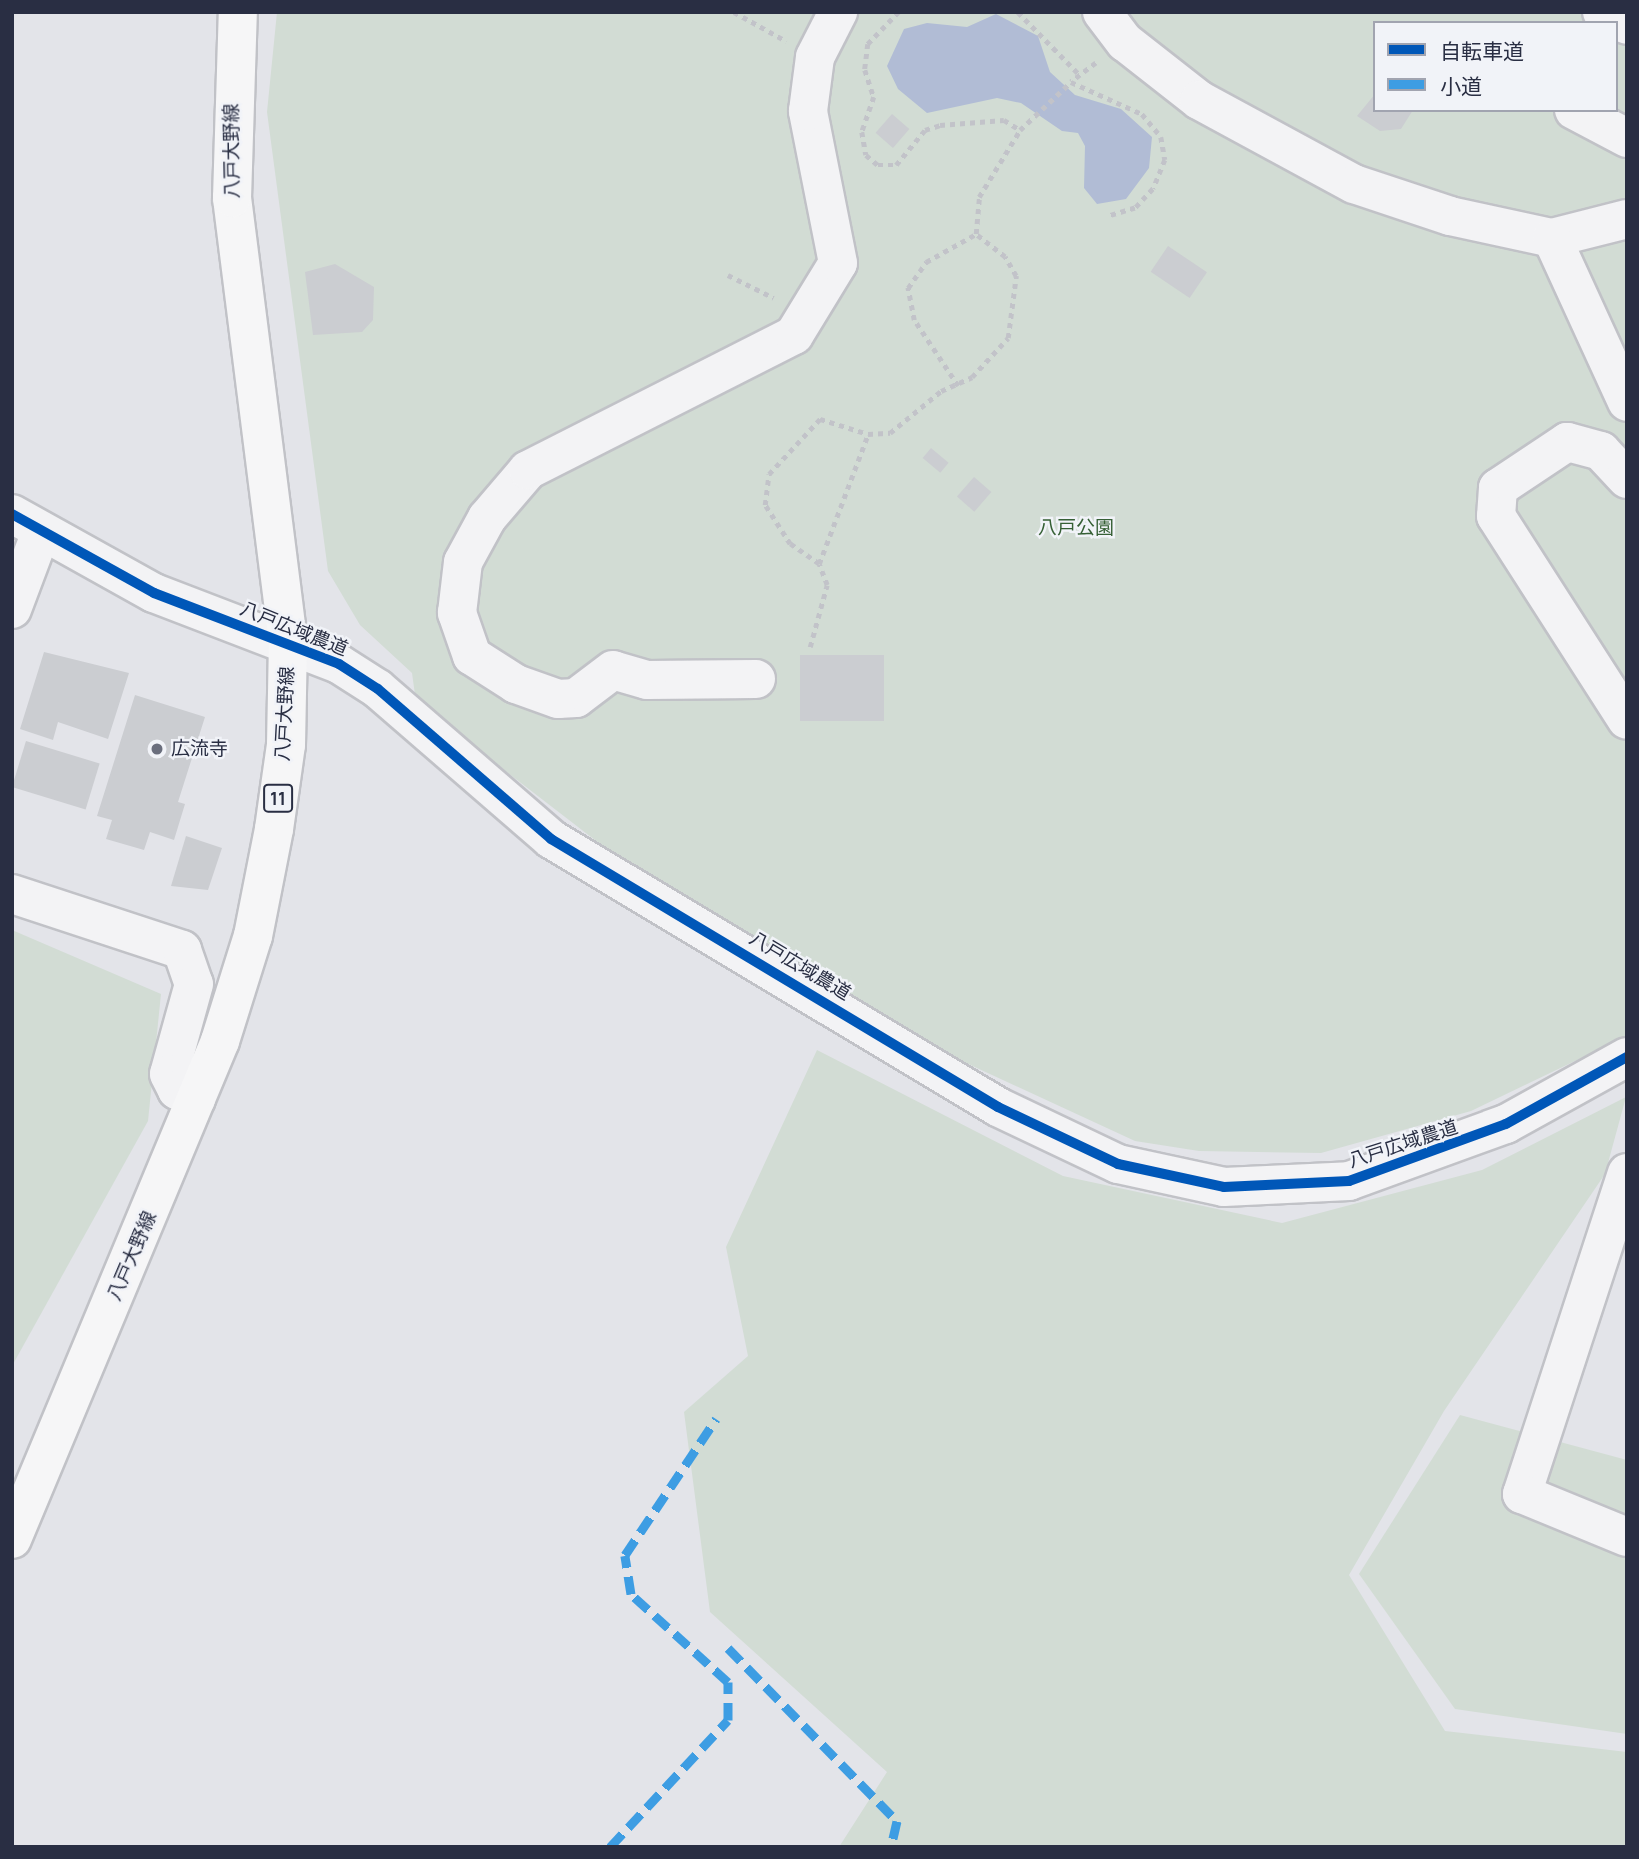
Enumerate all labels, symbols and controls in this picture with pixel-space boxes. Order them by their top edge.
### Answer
legend [1373,21,1618,112]
text: 自転車道 [1440,37,1524,65]
text: 小道 [1440,72,1482,100]
street label: 八戸大野線 [220,103,244,199]
park label: 八戸公園 [1038,517,1114,539]
street label: 八戸広域農道 [237,597,351,661]
street label: 八戸大野線 [271,666,299,762]
place label: 広流寺 [171,738,228,760]
marker: 広流寺 [149,741,165,757]
road number: 11 [262,784,294,812]
street label: 八戸広域農道 [745,927,855,1005]
street label: 八戸広域農道 [1345,1116,1461,1172]
street label: 八戸大野線 [103,1208,161,1304]

